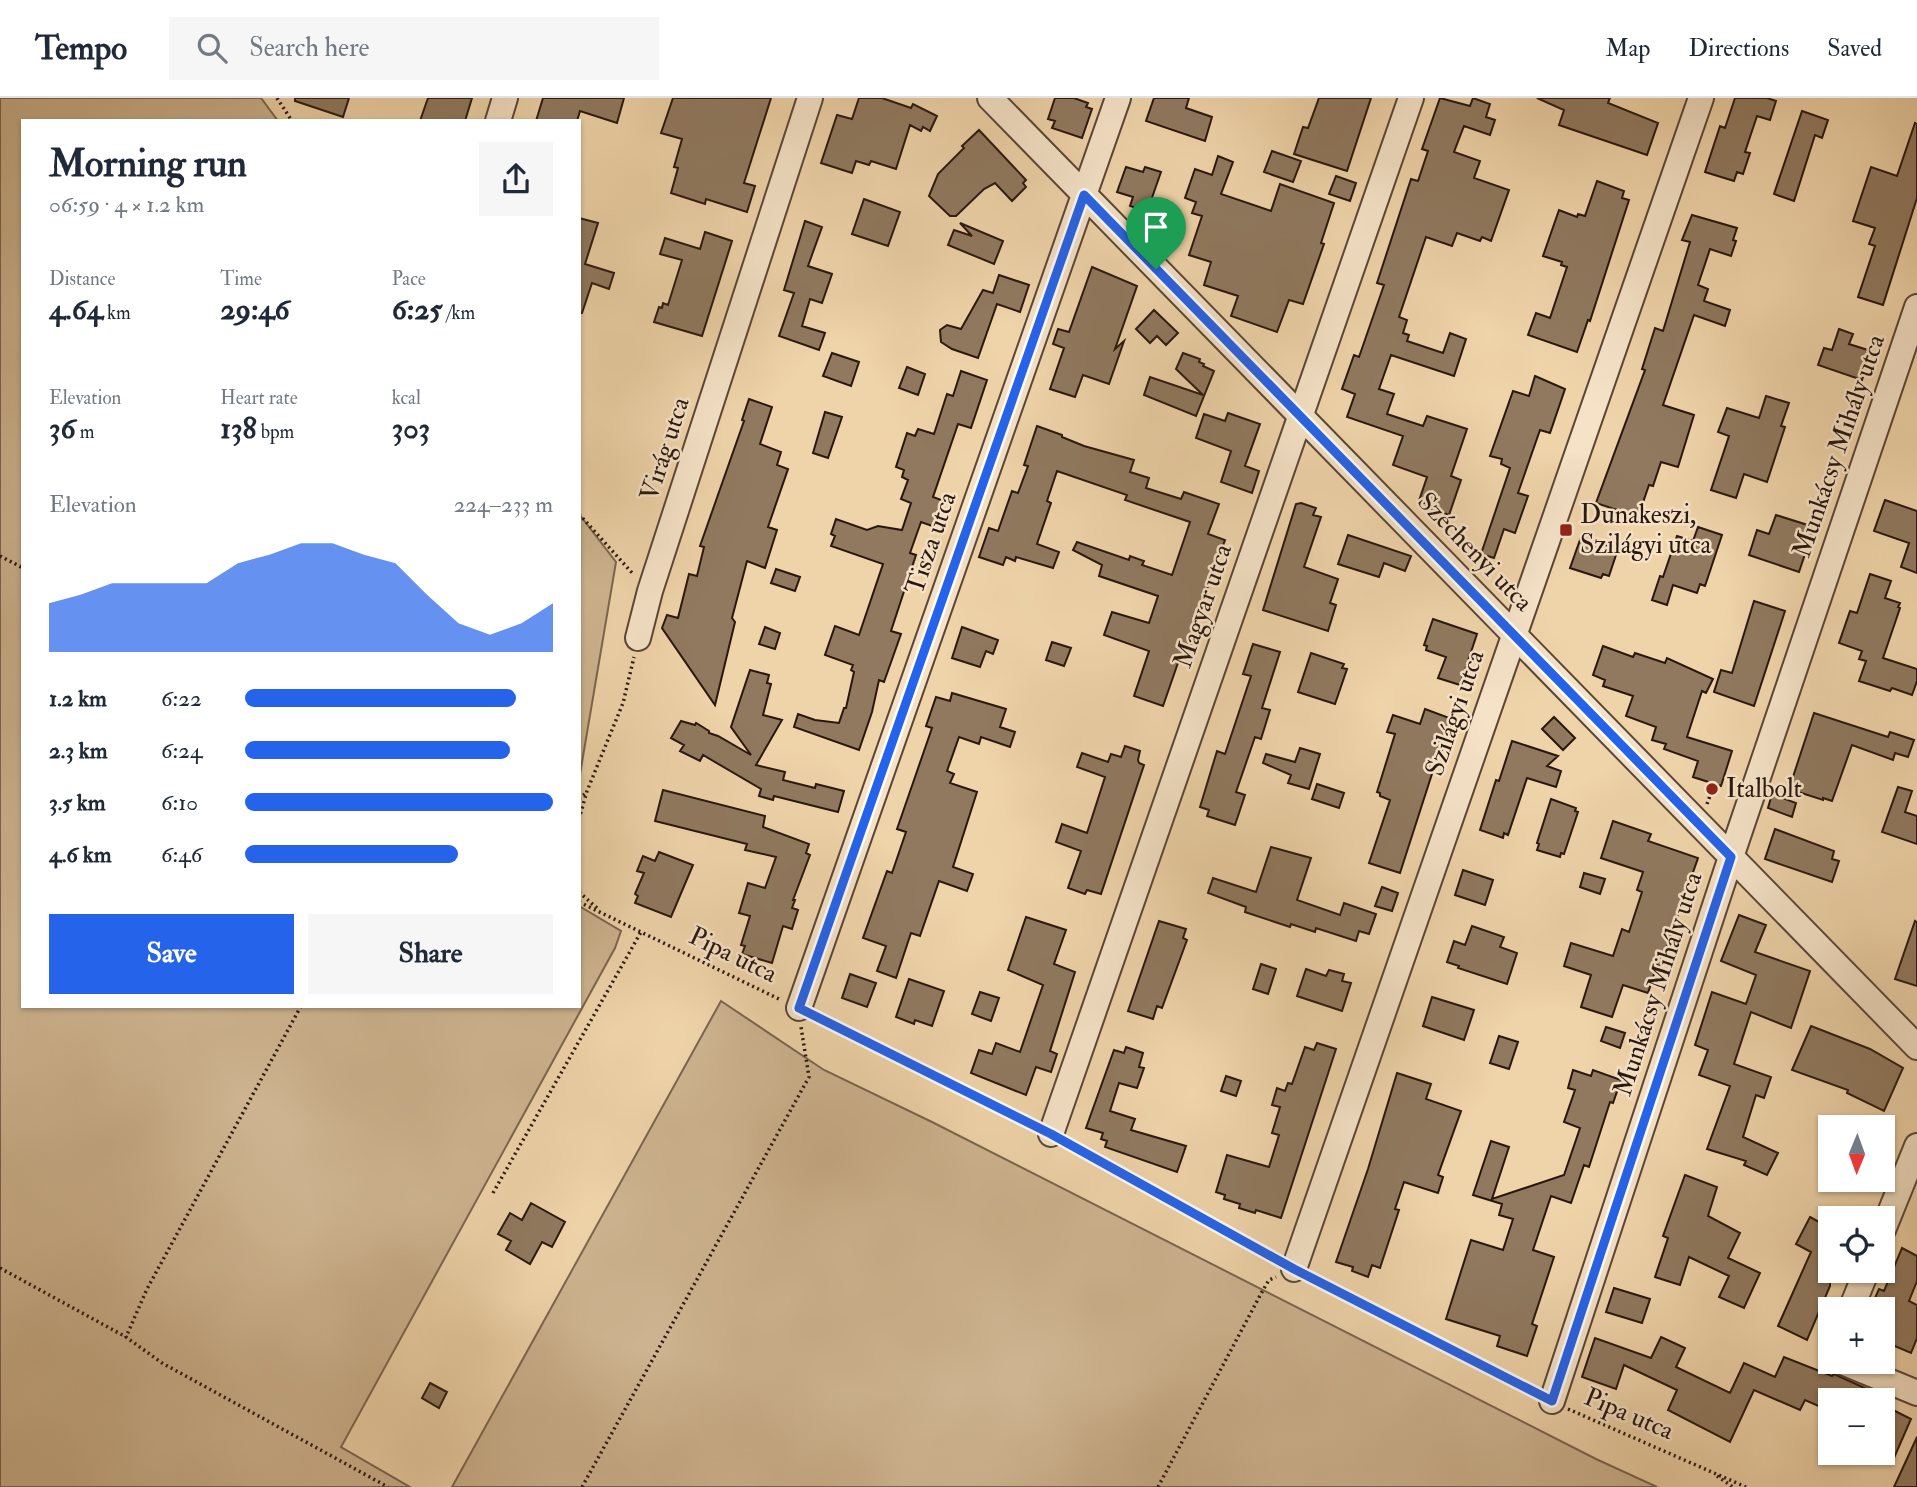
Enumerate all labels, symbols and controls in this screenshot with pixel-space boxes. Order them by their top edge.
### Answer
search box [169,17,659,80]
text: Tempo [35,28,127,69]
icon: search [193,29,231,67]
text: Search here [249,32,369,64]
text: Map [1605,33,1650,64]
text: Directions [1688,33,1789,64]
text: Saved [1827,33,1882,64]
text: Morning run [49,140,247,188]
button: share [479,142,553,216]
text: 06:59 · 4 × 1.2 km [49,190,204,219]
pin [1126,197,1186,269]
icon: arrive [1137,208,1175,246]
text: Distance [49,267,115,291]
text: Time [220,267,262,291]
text: Pace [392,267,426,291]
text: 4.64 [49,291,103,328]
text: 29:46 [220,291,290,328]
text: 6:25 [392,291,443,328]
text: km [103,301,131,325]
text: /km [443,301,475,325]
street label: Munkácsy Mihály utca [1786,330,1892,562]
text: Elevation [49,386,121,410]
text: Heart rate [220,386,298,410]
text: kcal [392,386,421,410]
street label: Virág utca [633,393,697,505]
text: 36 [49,410,76,447]
text: 138 [220,410,257,447]
text: 303 [392,410,430,447]
text: m [76,420,94,444]
text: bpm [257,420,294,444]
street label: Széchenyi utca [1410,486,1540,618]
street label: Tisza utca [899,487,964,599]
text: Elevation [49,490,137,519]
text: 224–233 m [454,490,553,519]
place label: Dunakeszi, Szilágyi utca [1580,499,1711,561]
marker: Dunakeszi, Szilágyi utca [1558,522,1574,538]
street label: Magyar utca [1167,540,1239,672]
street label: Szilágyi utca [1419,646,1492,780]
text: 1.2 km [49,684,107,713]
text: 6:22 [161,684,202,713]
text: 2.3 km [49,736,108,765]
text: 6:24 [161,736,202,765]
place label: Italbolt [1726,773,1802,805]
marker: Italbolt [1704,781,1720,797]
text: 3.5 km [49,788,106,817]
text: 6:10 [161,788,198,817]
text: 4.6 km [49,840,112,869]
text: 6:46 [161,840,202,869]
street label: Munkácsy Mihály utca [1607,868,1709,1100]
button: Save [49,914,294,994]
button: Share [308,914,553,994]
street label: Pipa utca [683,920,783,991]
north arrow [1818,1115,1895,1192]
map controls [1818,1115,1895,1465]
button: locate [1818,1206,1895,1283]
button: + [1818,1297,1895,1374]
street label: Pipa utca [1579,1381,1679,1448]
button: − [1818,1388,1895,1465]

